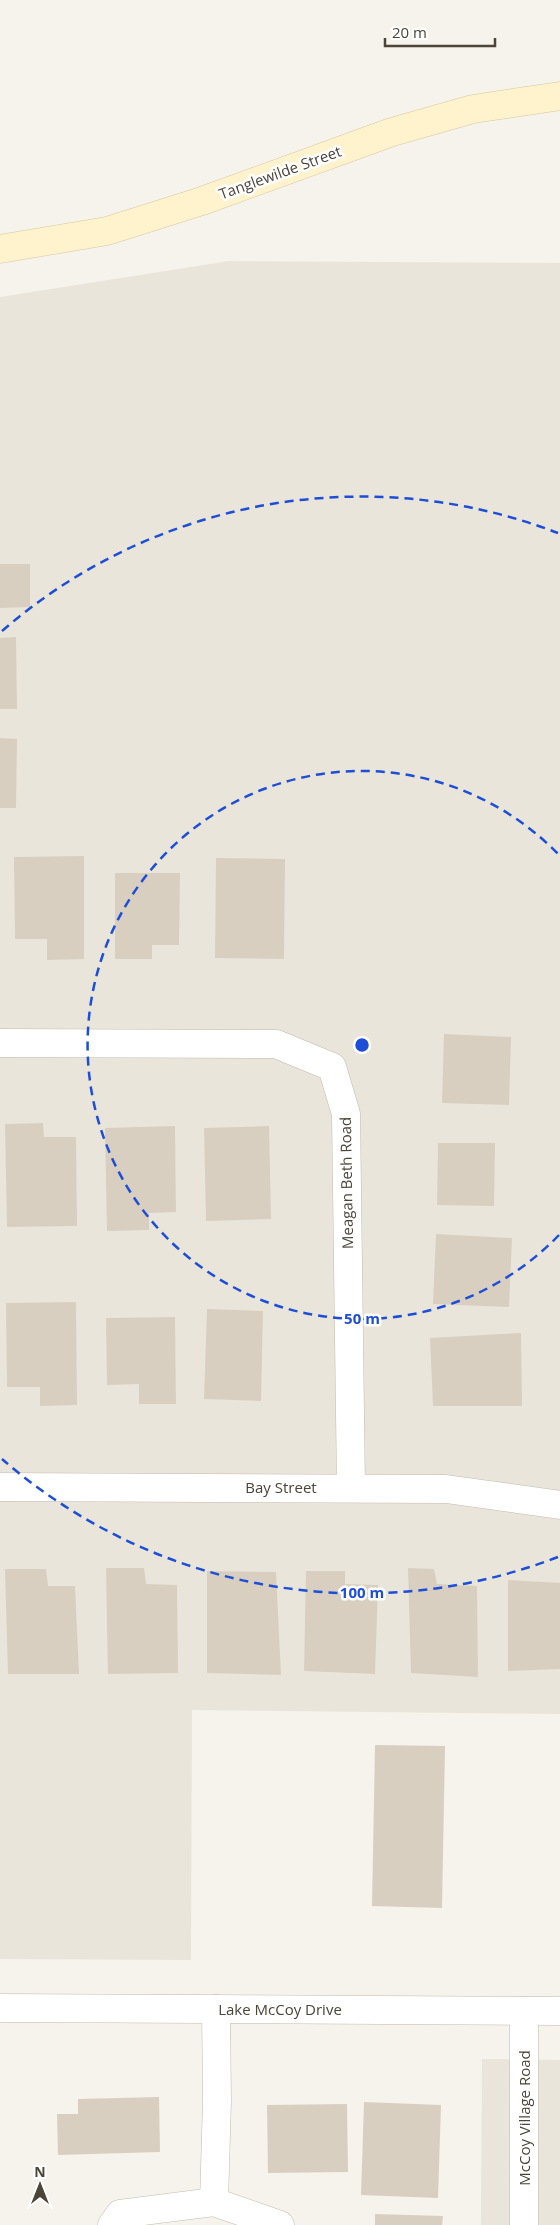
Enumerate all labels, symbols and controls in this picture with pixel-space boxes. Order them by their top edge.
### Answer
scale bar [385,15,495,47]
text: 20 m [392,22,427,42]
street label: Tanglewilde Street [216,141,344,203]
centre of rings [353,1036,371,1054]
street label: Meagan Beth Road [335,1117,357,1249]
text: 50 m [344,1308,380,1328]
street label: Bay Street [245,1477,317,1497]
text: 100 m [340,1582,384,1602]
street label: Lake McCoy Drive [218,1999,342,2019]
street label: McCoy Village Road [514,2050,534,2186]
north arrow [15,2160,65,2210]
text: N [34,2162,46,2181]

